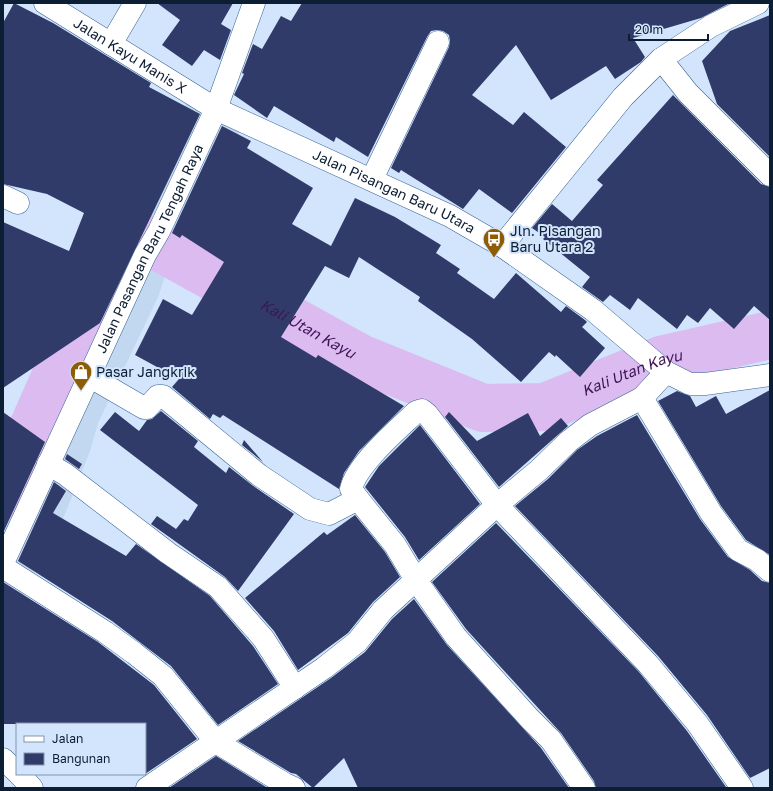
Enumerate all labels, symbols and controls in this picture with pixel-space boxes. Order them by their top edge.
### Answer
street label: Jalan Kayu Manis X [71,14,190,97]
scale bar [629,16,708,42]
text: 20 m [635,22,663,37]
street label: Jalan Pasangan Baru Tengah Raya [92,141,206,356]
street label: Jalan Pisangan Baru Utara [310,145,478,237]
place label: Jln. Pisangan Baru Utara 2 [510,222,601,255]
bus stop icon: Jln. Pisangan Baru Utara 2 [481,226,507,259]
water label: Kali Utan Kayu [258,295,360,362]
water label: Kali Utan Kayu [579,345,684,399]
shop icon: Pasar Jangkrik [68,359,94,392]
place label: Pasar Jangkrik [96,363,195,380]
legend [16,723,146,775]
text: Jalan [52,731,83,746]
text: Bangunan [52,751,110,766]

